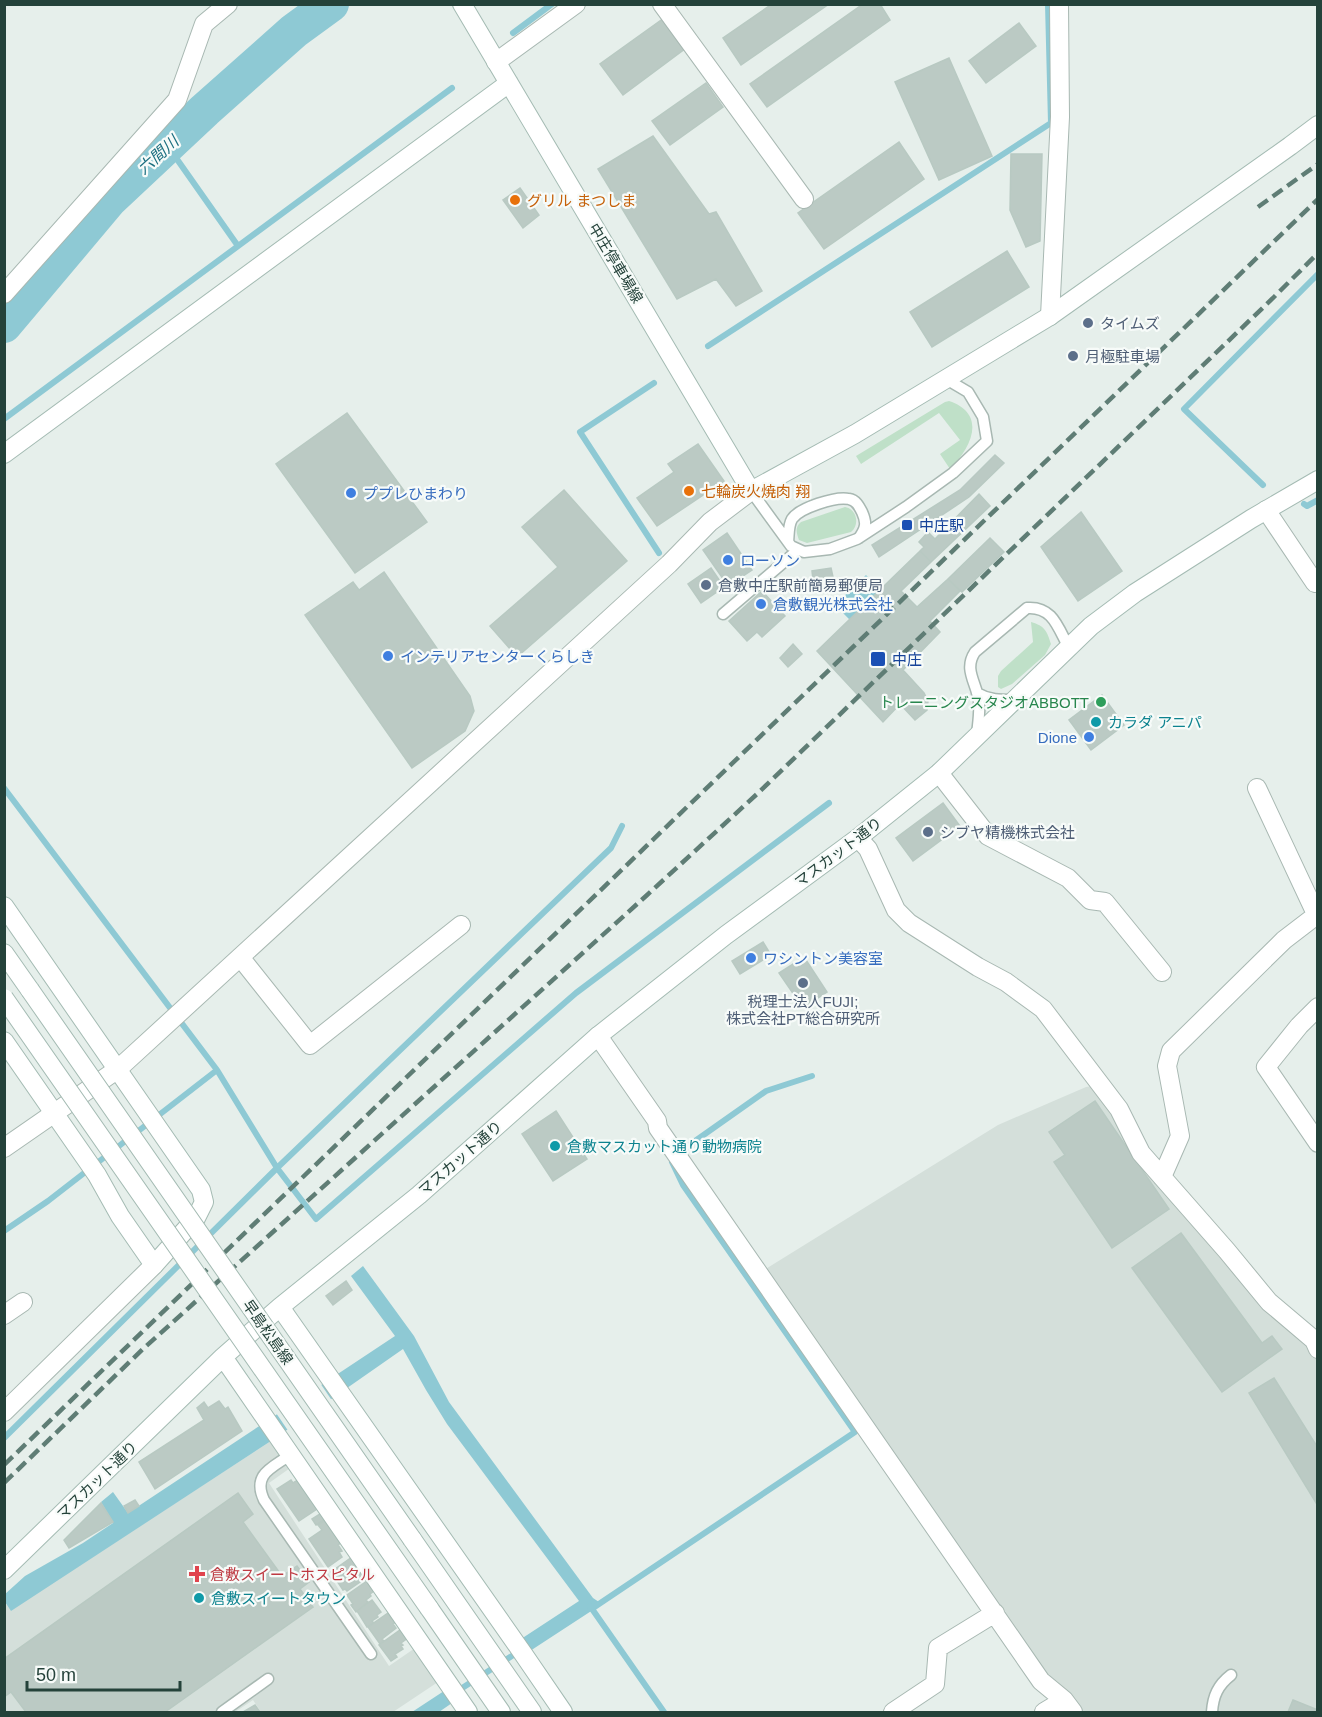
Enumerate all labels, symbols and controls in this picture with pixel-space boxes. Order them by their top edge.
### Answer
water label: 六間川 [134,131,183,177]
place label: グリル まつしま [527,192,636,209]
marker: グリル まつしま [508,193,522,207]
street label: 中庄停車場線 [586,220,646,306]
place label: タイムズ [1100,315,1160,332]
marker: タイムズ [1081,316,1095,330]
place label: 月極駐車場 [1085,348,1160,365]
marker: 月極駐車場 [1066,349,1080,363]
place label: 七輪炭火焼肉 翔 [701,483,810,500]
marker: 七輪炭火焼肉 翔 [682,484,696,498]
place label: ププレひまわり [363,485,468,502]
marker: ププレひまわり [344,486,358,500]
place label: 中庄駅 [919,517,964,534]
marker: 中庄駅 [900,518,914,532]
place label: ローソン [740,552,800,569]
marker: ローソン [721,553,735,567]
place label: 倉敷中庄駅前簡易郵便局 [718,577,883,594]
marker: 倉敷中庄駅前簡易郵便局 [699,578,713,592]
place label: 倉敷観光株式会社 [773,596,893,613]
marker: 倉敷観光株式会社 [754,597,768,611]
place label: インテリアセンターくらしき [400,648,595,665]
marker: インテリアセンターくらしき [381,649,395,663]
marker: 中庄 [869,650,887,668]
place label: 中庄 [892,651,922,668]
place label: トレーニングスタジオABBOTT [879,694,1089,711]
marker: トレーニングスタジオABBOTT [1094,695,1108,709]
place label: カラダ アニパ [1108,714,1202,731]
marker: カラダ アニパ [1089,715,1103,729]
place label: Dione [1038,729,1077,746]
marker: Dione [1082,730,1096,744]
street label: マスカット通り [791,814,885,890]
place label: シブヤ精機株式会社 [940,824,1075,841]
marker: シブヤ精機株式会社 [921,825,935,839]
place label: ワシントン美容室 [763,950,883,967]
marker: ワシントン美容室 [744,951,758,965]
marker: 税理士法人FUJI; 株式会社PT総合研究所 [796,976,810,990]
place label: 税理士法人FUJI; 株式会社PT総合研究所 [726,993,880,1027]
street label: マスカット通り [415,1117,505,1199]
place label: 倉敷マスカット通り動物病院 [567,1138,762,1155]
marker: 倉敷マスカット通り動物病院 [548,1139,562,1153]
street label: 早島松島線 [240,1296,296,1368]
street label: マスカット通り [53,1437,141,1523]
marker: 倉敷スイートホスピタル [188,1565,206,1583]
place label: 倉敷スイートホスピタル [210,1566,375,1583]
place label: 倉敷スイートタウン [211,1590,346,1607]
marker: 倉敷スイートタウン [192,1591,206,1605]
scale bar [27,1654,180,1692]
text: 50 m [36,1665,76,1685]

